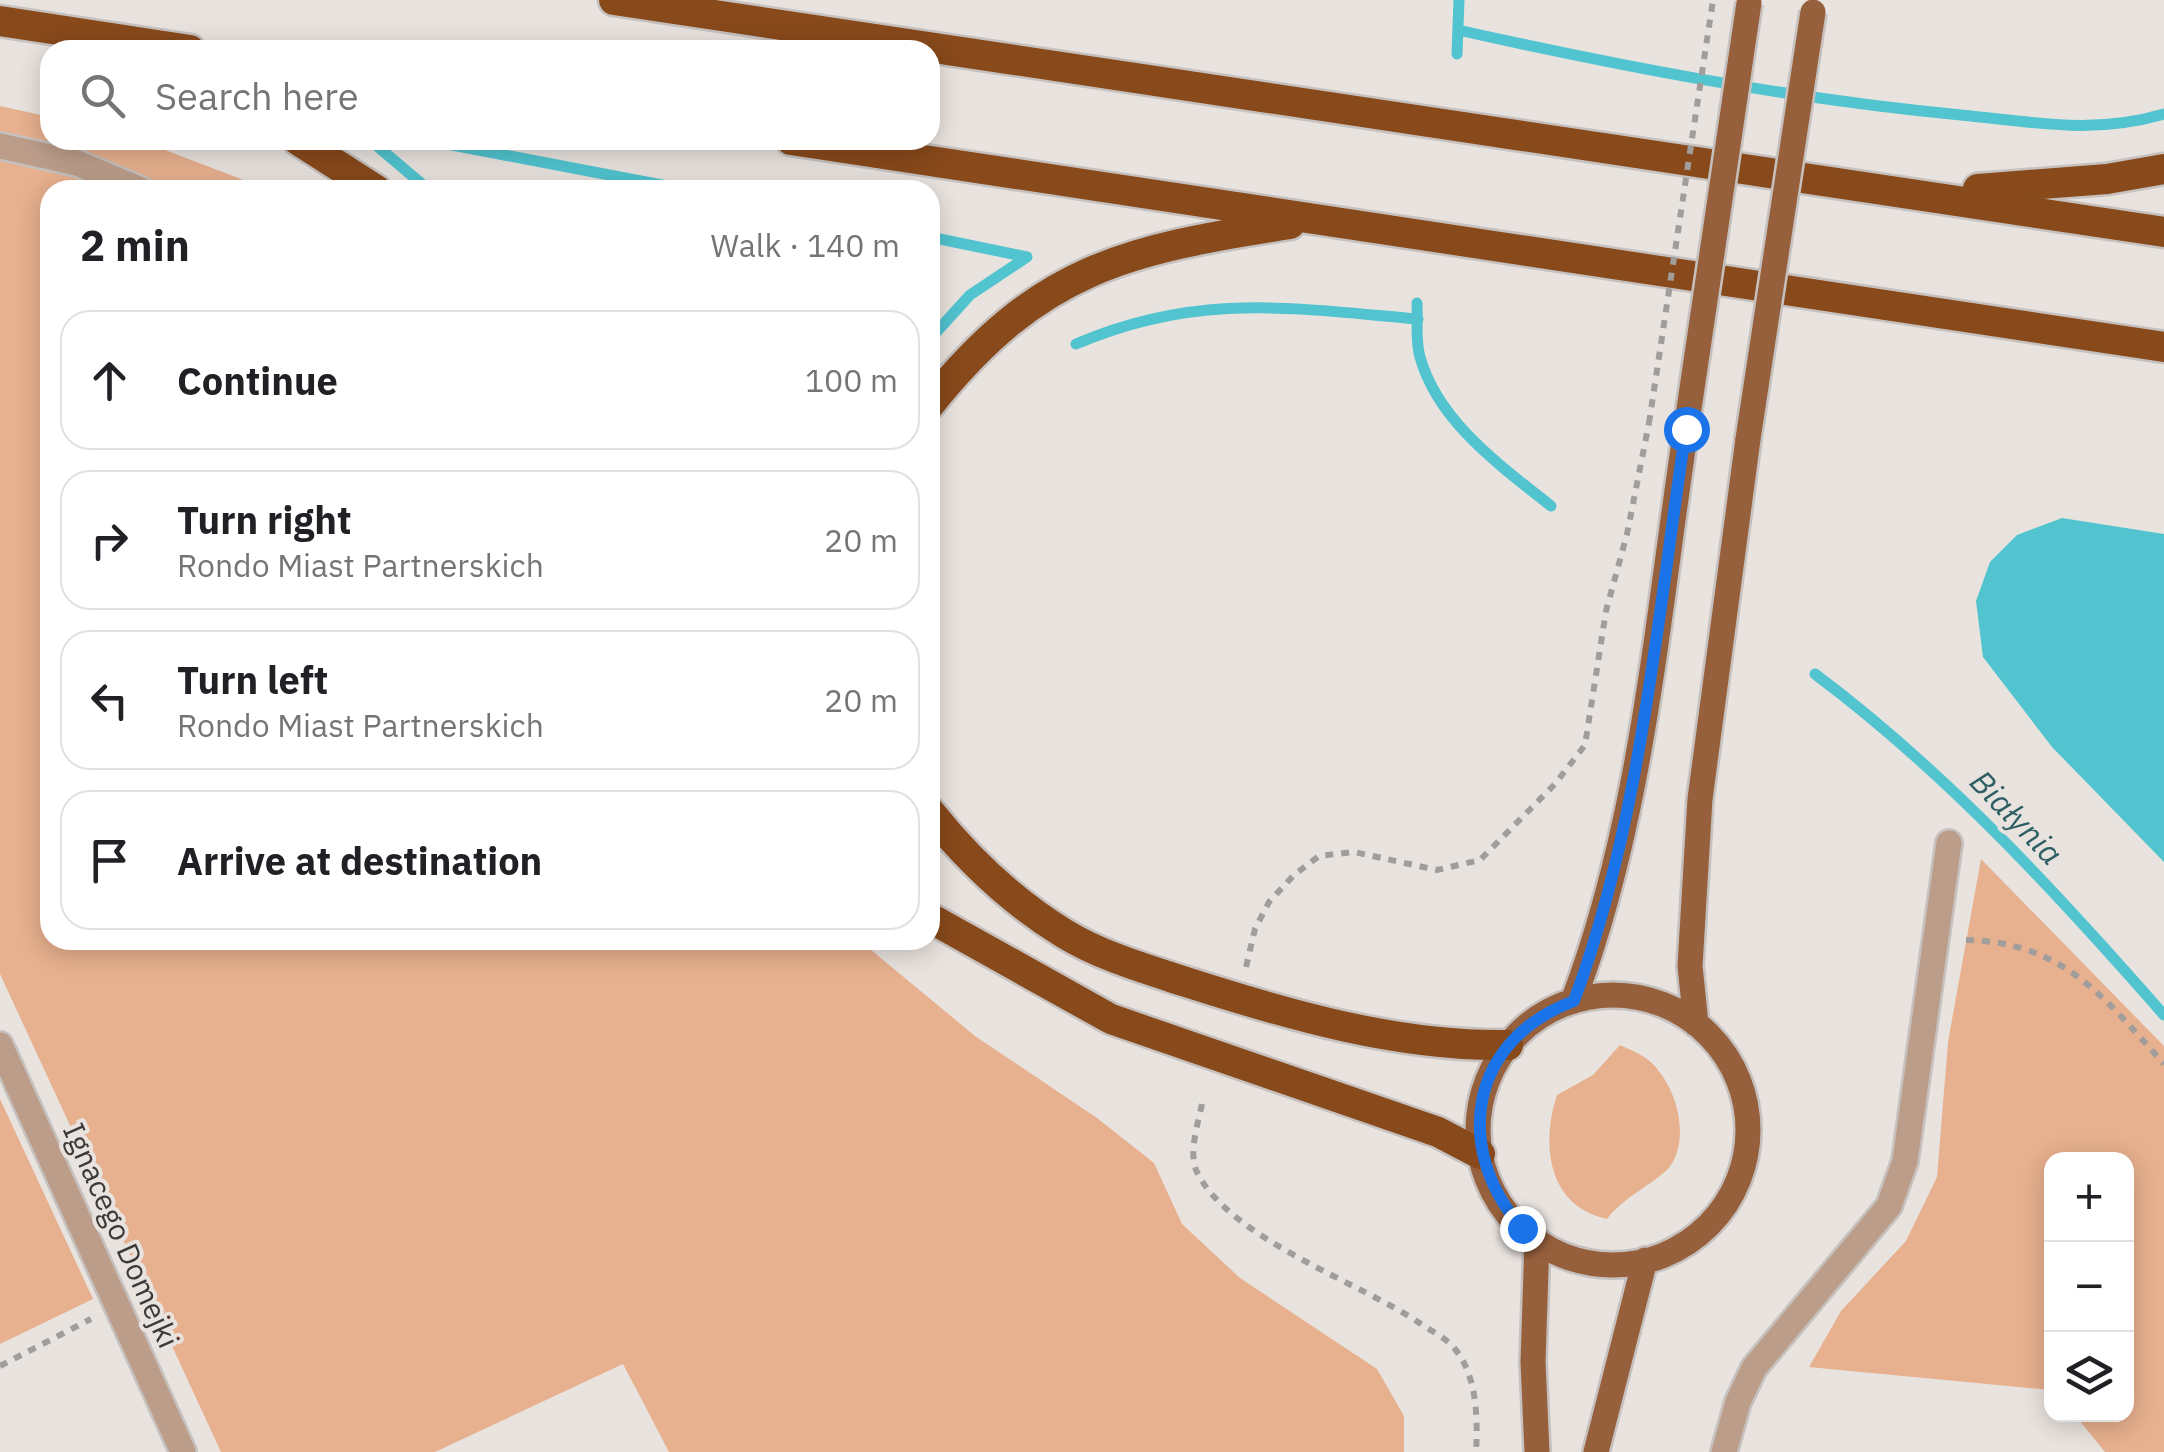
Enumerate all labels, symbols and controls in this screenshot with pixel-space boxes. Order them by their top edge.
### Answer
search box [40,40,940,150]
icon: search [75,68,130,123]
text: Search here [155,71,359,120]
text: 2 min [80,218,190,273]
text: Walk · 140 m [711,224,900,266]
icon: ahead [82,353,137,408]
text: Continue [177,356,338,405]
text: 100 m [805,359,898,401]
route start [1664,407,1710,453]
text: Turn right [177,495,352,544]
icon: right [82,513,137,568]
text: 20 m [824,519,898,561]
text: Rondo Miast Partnerskich [177,544,544,586]
text: Turn left [177,655,328,704]
icon: left [82,673,137,728]
text: 20 m [824,679,898,721]
text: Rondo Miast Partnerskich [177,704,544,746]
water label: Białynia [1961,761,2073,873]
icon: arrive [82,833,137,888]
text: Arrive at destination [177,836,542,885]
street label: Ignacego Domejki [55,1116,189,1354]
map controls [2044,1152,2134,1422]
button: + [2044,1152,2134,1242]
route end [1500,1206,1546,1252]
button: − [2044,1242,2134,1332]
button: layers [2044,1332,2134,1422]

